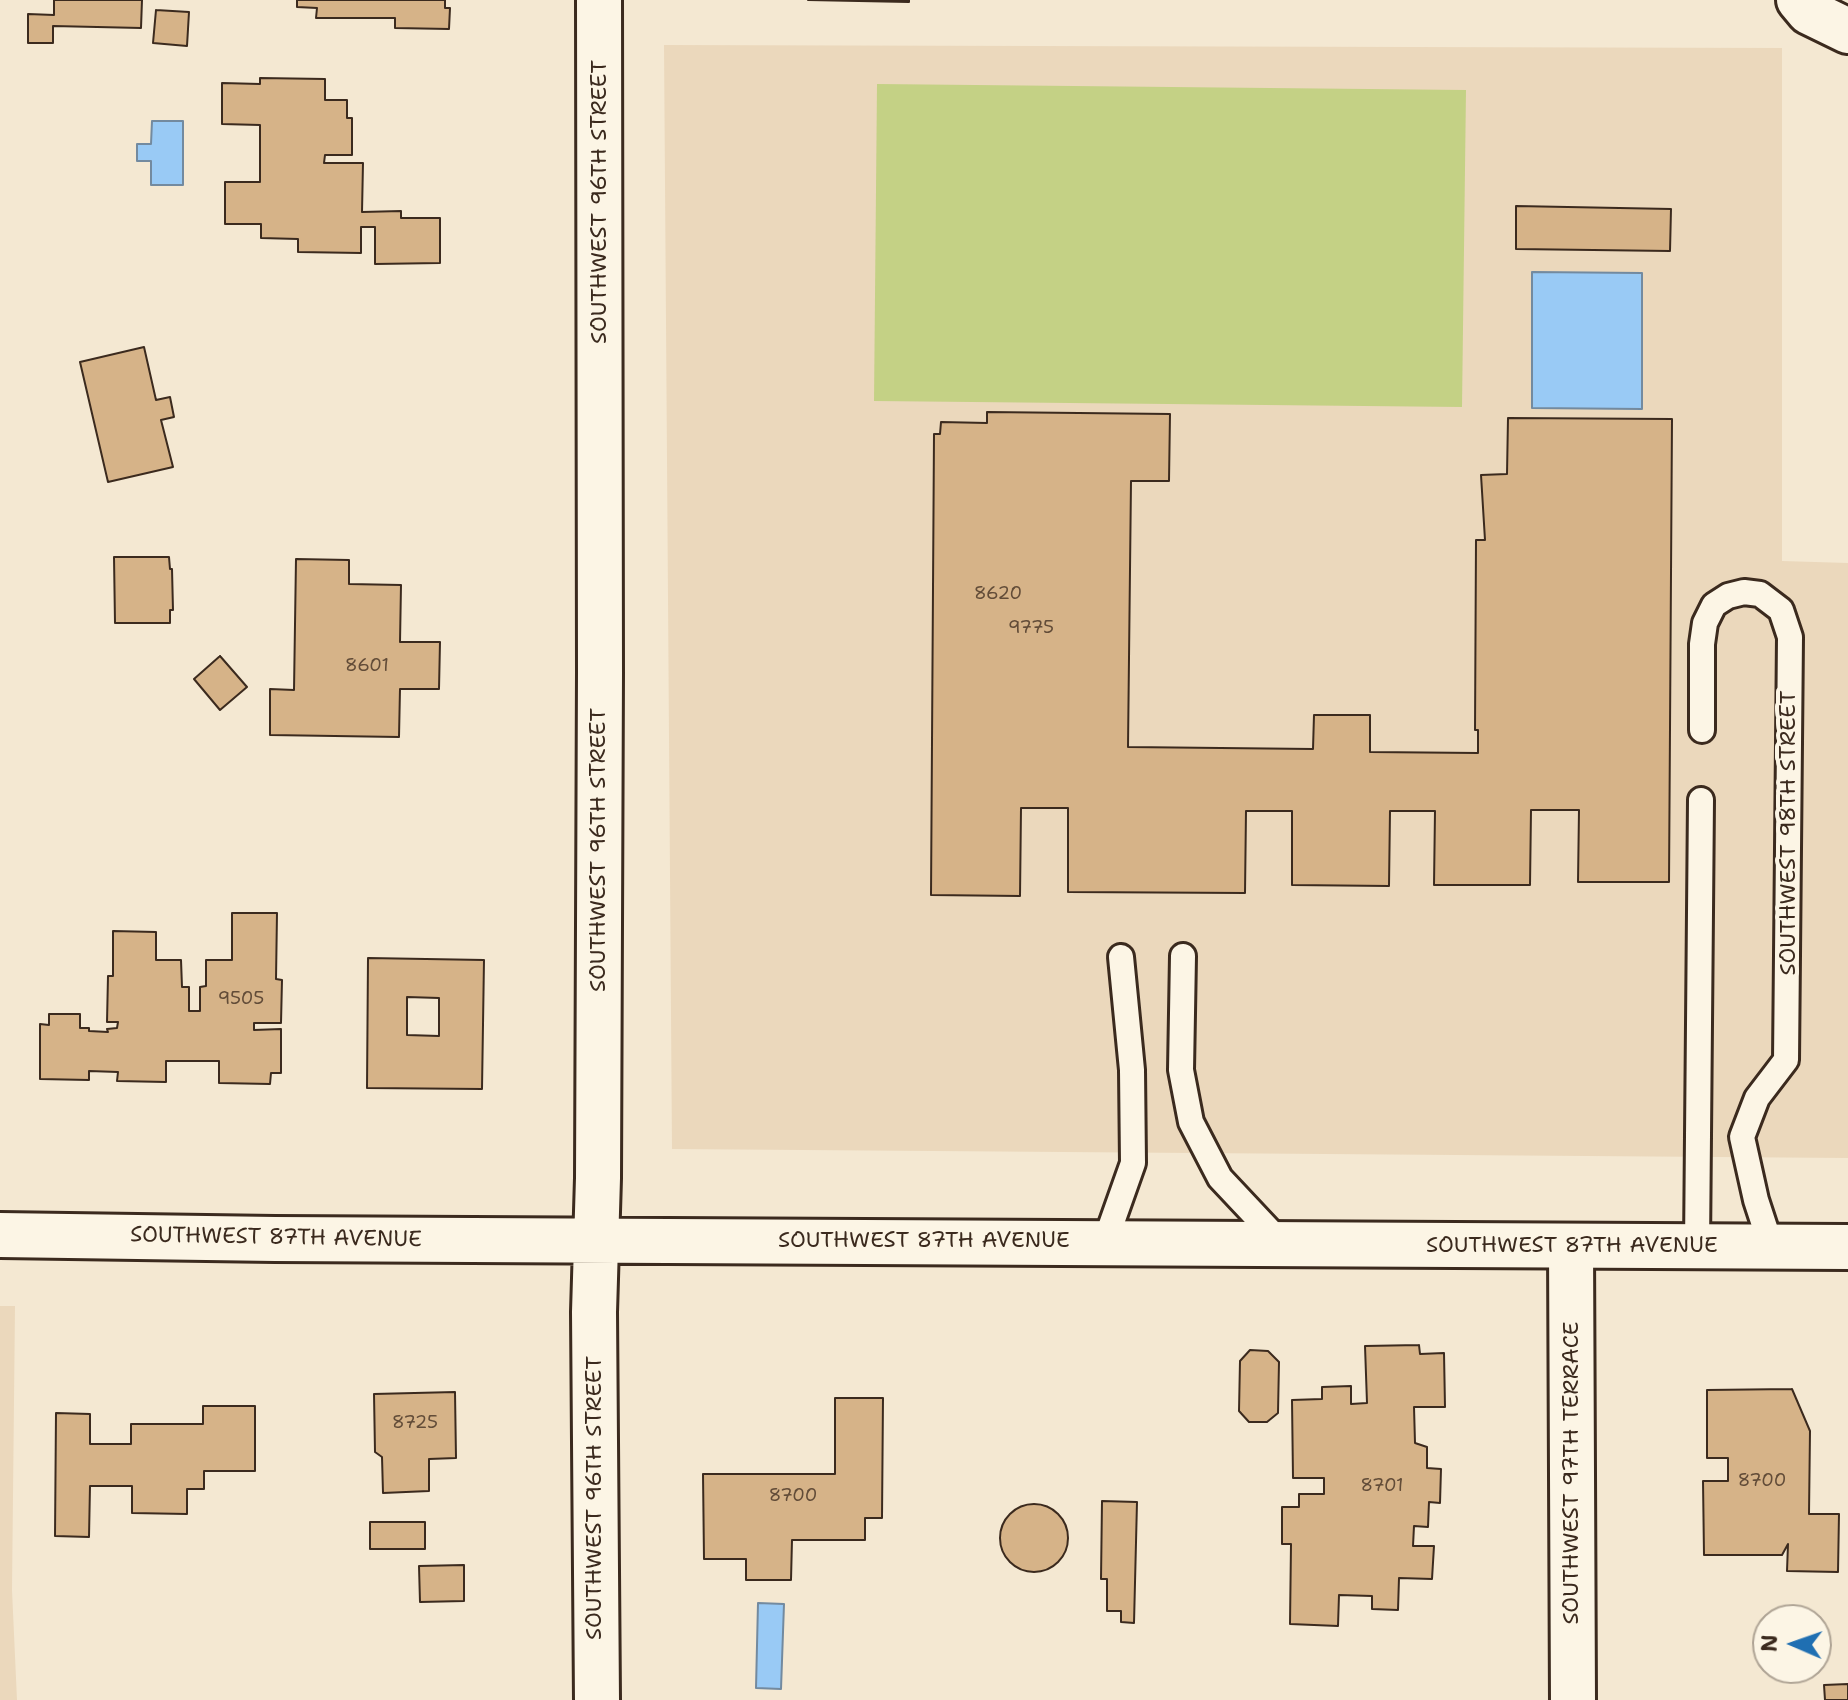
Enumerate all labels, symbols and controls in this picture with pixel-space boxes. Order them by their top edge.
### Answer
street label: SOUTHWEST 96TH STREET [587,60,613,344]
house number: 8620 [974,583,1022,605]
house number: 9775 [1008,617,1054,639]
house number: 8601 [345,655,389,677]
street label: SOUTHWEST 98TH STREET [1776,691,1802,975]
street label: SOUTHWEST 96TH STREET [586,708,612,992]
house number: 9505 [218,988,264,1010]
street label: SOUTHWEST 87TH AVENUE [130,1222,422,1254]
street label: SOUTHWEST 87TH AVENUE [778,1228,1070,1254]
street label: SOUTHWEST 87TH AVENUE [1426,1233,1718,1259]
street label: SOUTHWEST 97TH TERRACE [1559,1321,1585,1625]
street label: SOUTHWEST 96TH STREET [582,1356,608,1640]
house number: 8725 [392,1412,438,1434]
house number: 8700 [1738,1470,1786,1492]
house number: 8701 [1360,1475,1404,1497]
house number: 8700 [769,1485,817,1507]
north arrow [1752,1604,1832,1684]
text: N [1755,1634,1784,1652]

